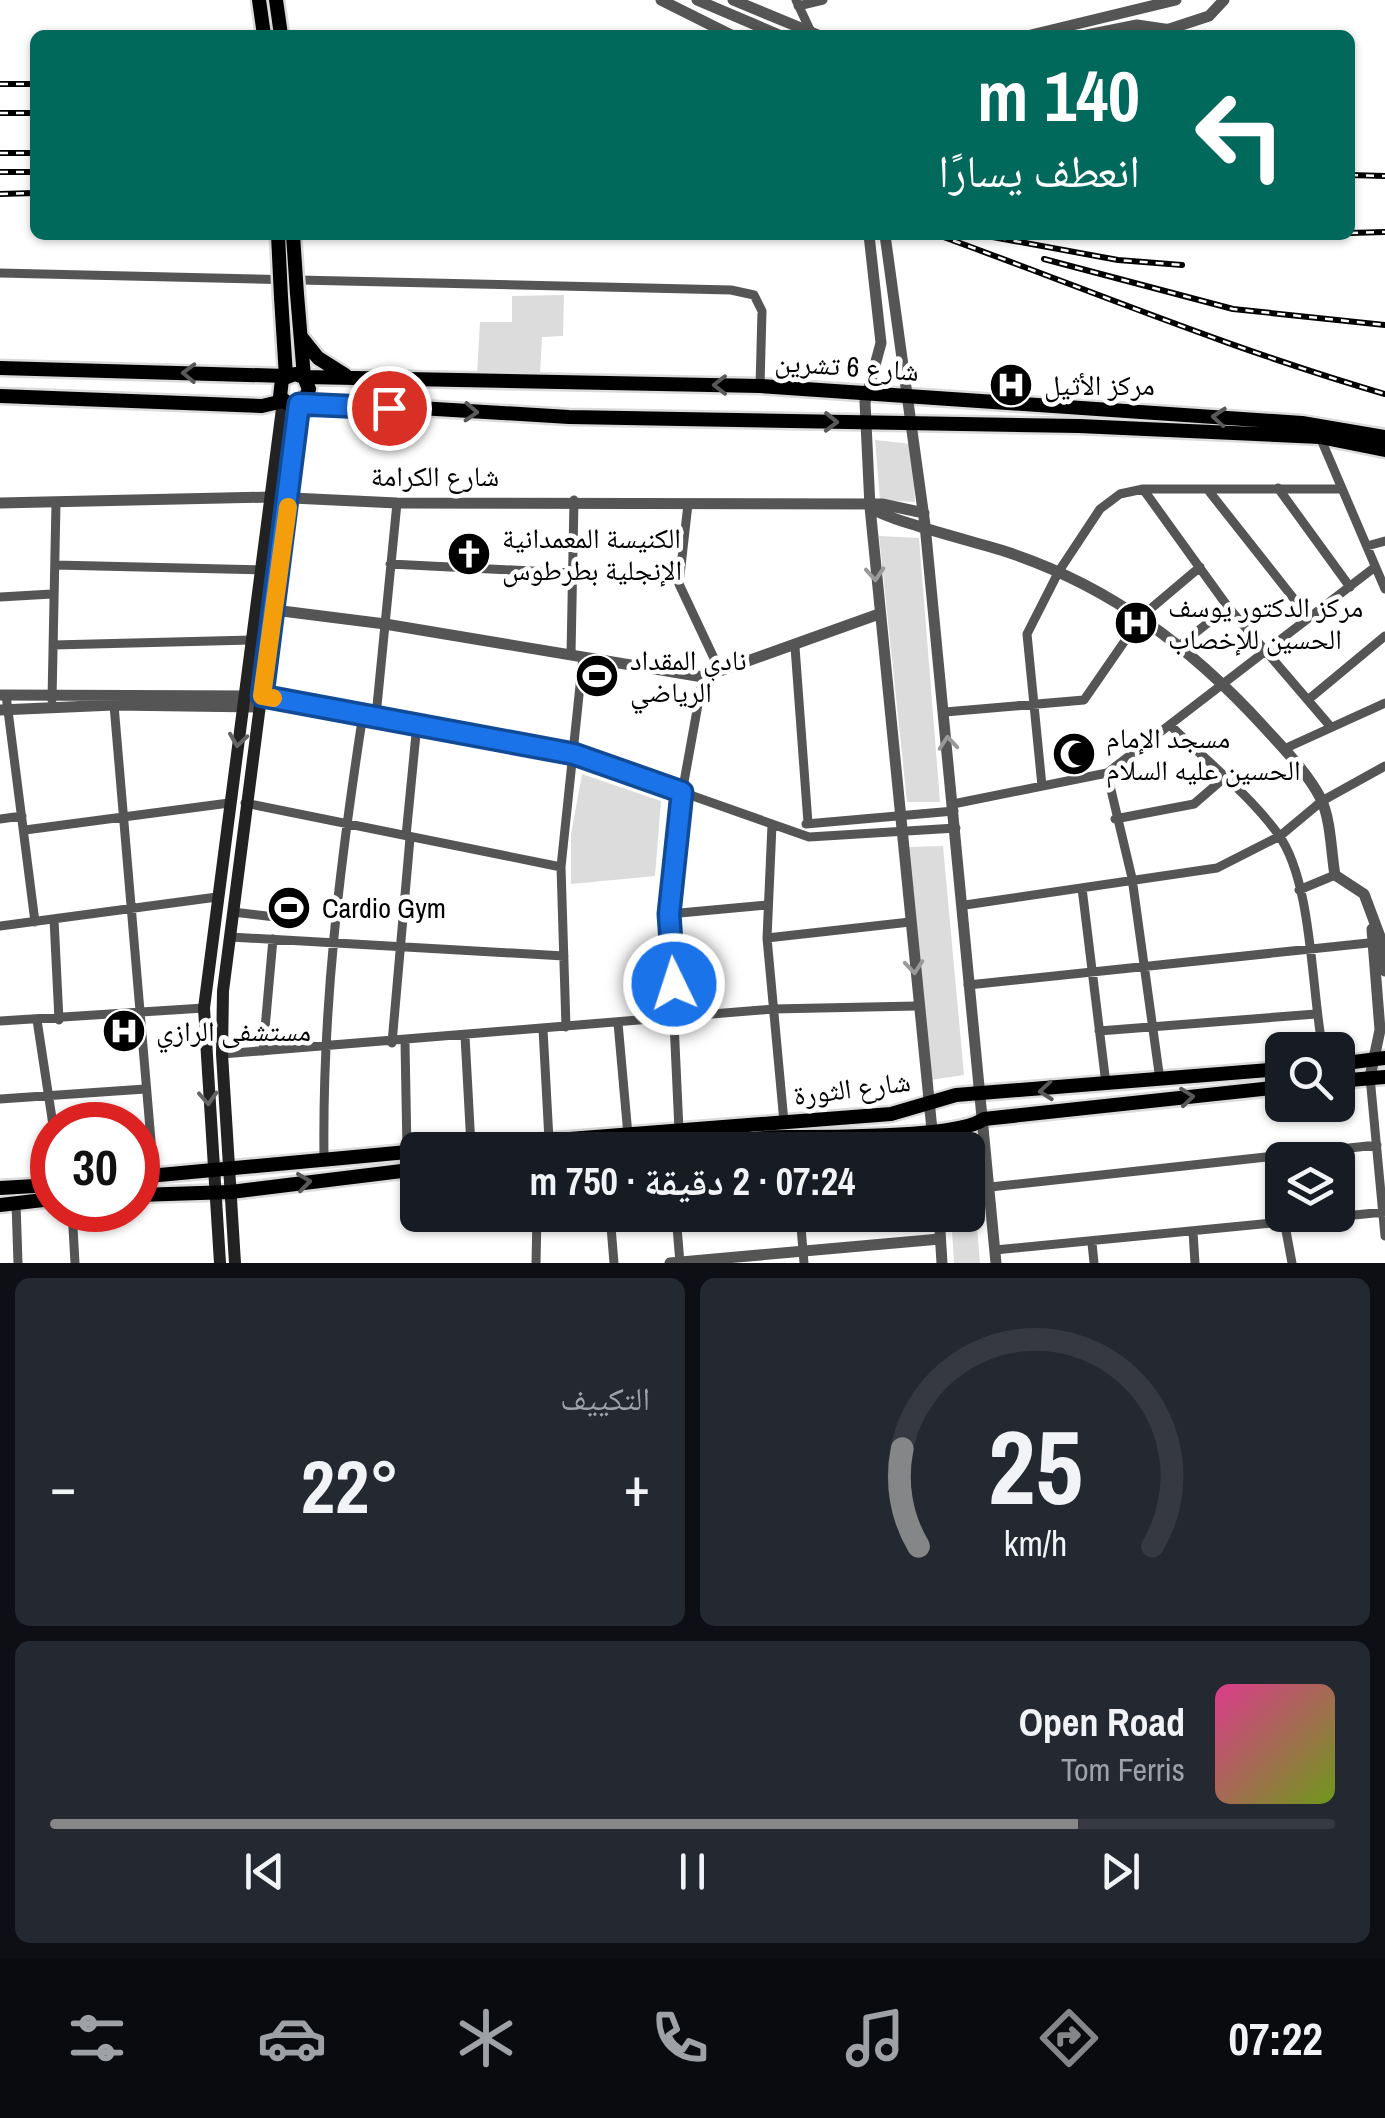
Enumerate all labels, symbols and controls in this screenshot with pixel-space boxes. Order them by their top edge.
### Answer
text: 140 m [977,49,1140,143]
icon: left [1175,70,1305,200]
text: انعطف يسارًا [938,140,1140,201]
street label: شارع 6 تشرين [774,342,920,390]
one-way arrow [180,362,196,383]
hospital icon: مركز الأثيل [988,362,1034,408]
pin [347,366,432,451]
place label: مركز الأثيل [1044,366,1155,404]
one-way arrow [712,375,728,396]
icon: arrive [362,381,417,436]
one-way arrow [463,401,479,422]
one-way arrow [1211,406,1227,428]
one-way arrow [823,412,839,433]
street label: شارع الكرامة [371,457,499,495]
place label: الكنيسة المعمدانية الإنجلية بطرطوس [502,519,682,589]
church icon: الكنيسة المعمدانية الإنجلية بطرطوس [446,531,492,577]
one-way arrow [864,566,886,582]
place label: مركز الدكتور يوسف الحسين للإخصاب [1168,588,1363,658]
hospital icon: مركز الدكتور يوسف الحسين للإخصاب [1113,600,1159,646]
place label: نادي المقداد الرياضي [630,641,747,715]
sports icon: نادي المقداد الرياضي [574,653,620,699]
place label: مسجد الإمام الحسين عليه السلام [1106,719,1301,789]
mosque icon: مسجد الإمام الحسين عليه السلام [1051,731,1097,777]
one-way arrow [228,733,249,749]
one-way arrow [937,735,959,751]
sports icon: Cardio Gym [266,885,312,931]
place label: Cardio Gym [322,889,446,927]
position arrow [622,932,726,1036]
one-way arrow [902,959,924,975]
hospital icon: مستشفى الرازي [101,1008,147,1054]
place label: مستشفى الرازي [156,1012,311,1054]
map controls [1265,1032,1355,1232]
button: search [1265,1032,1355,1122]
street label: شارع الثورة [791,1062,913,1114]
one-way arrow [1038,1079,1054,1101]
one-way arrow [1179,1087,1195,1108]
one-way arrow [197,1091,218,1107]
speed limit sign: 30 [30,1102,160,1232]
button: layers [1265,1142,1355,1232]
text: 07:24 · 2 دقيقة · 750 m [530,1156,855,1207]
one-way arrow [297,1172,313,1193]
text: التكييف [560,1377,650,1420]
text: 25 [988,1396,1082,1536]
text: 22° [301,1435,399,1536]
text: − [50,1449,76,1523]
text: + [624,1449,650,1523]
text: km/h [1003,1519,1067,1567]
text: Open Road [1019,1697,1185,1748]
text: Tom Ferris [1061,1748,1185,1791]
icon: previous [237,1844,292,1899]
icon: pause [665,1844,720,1899]
icon: next [1093,1844,1148,1899]
icon: filters [62,2003,132,2073]
icon: car [257,2003,327,2073]
icon: climate [451,2003,521,2073]
icon: phone [645,2003,715,2073]
icon: music [840,2003,910,2073]
icon: directions [1034,2003,1104,2073]
text: 07:22 [1228,2008,1323,2069]

